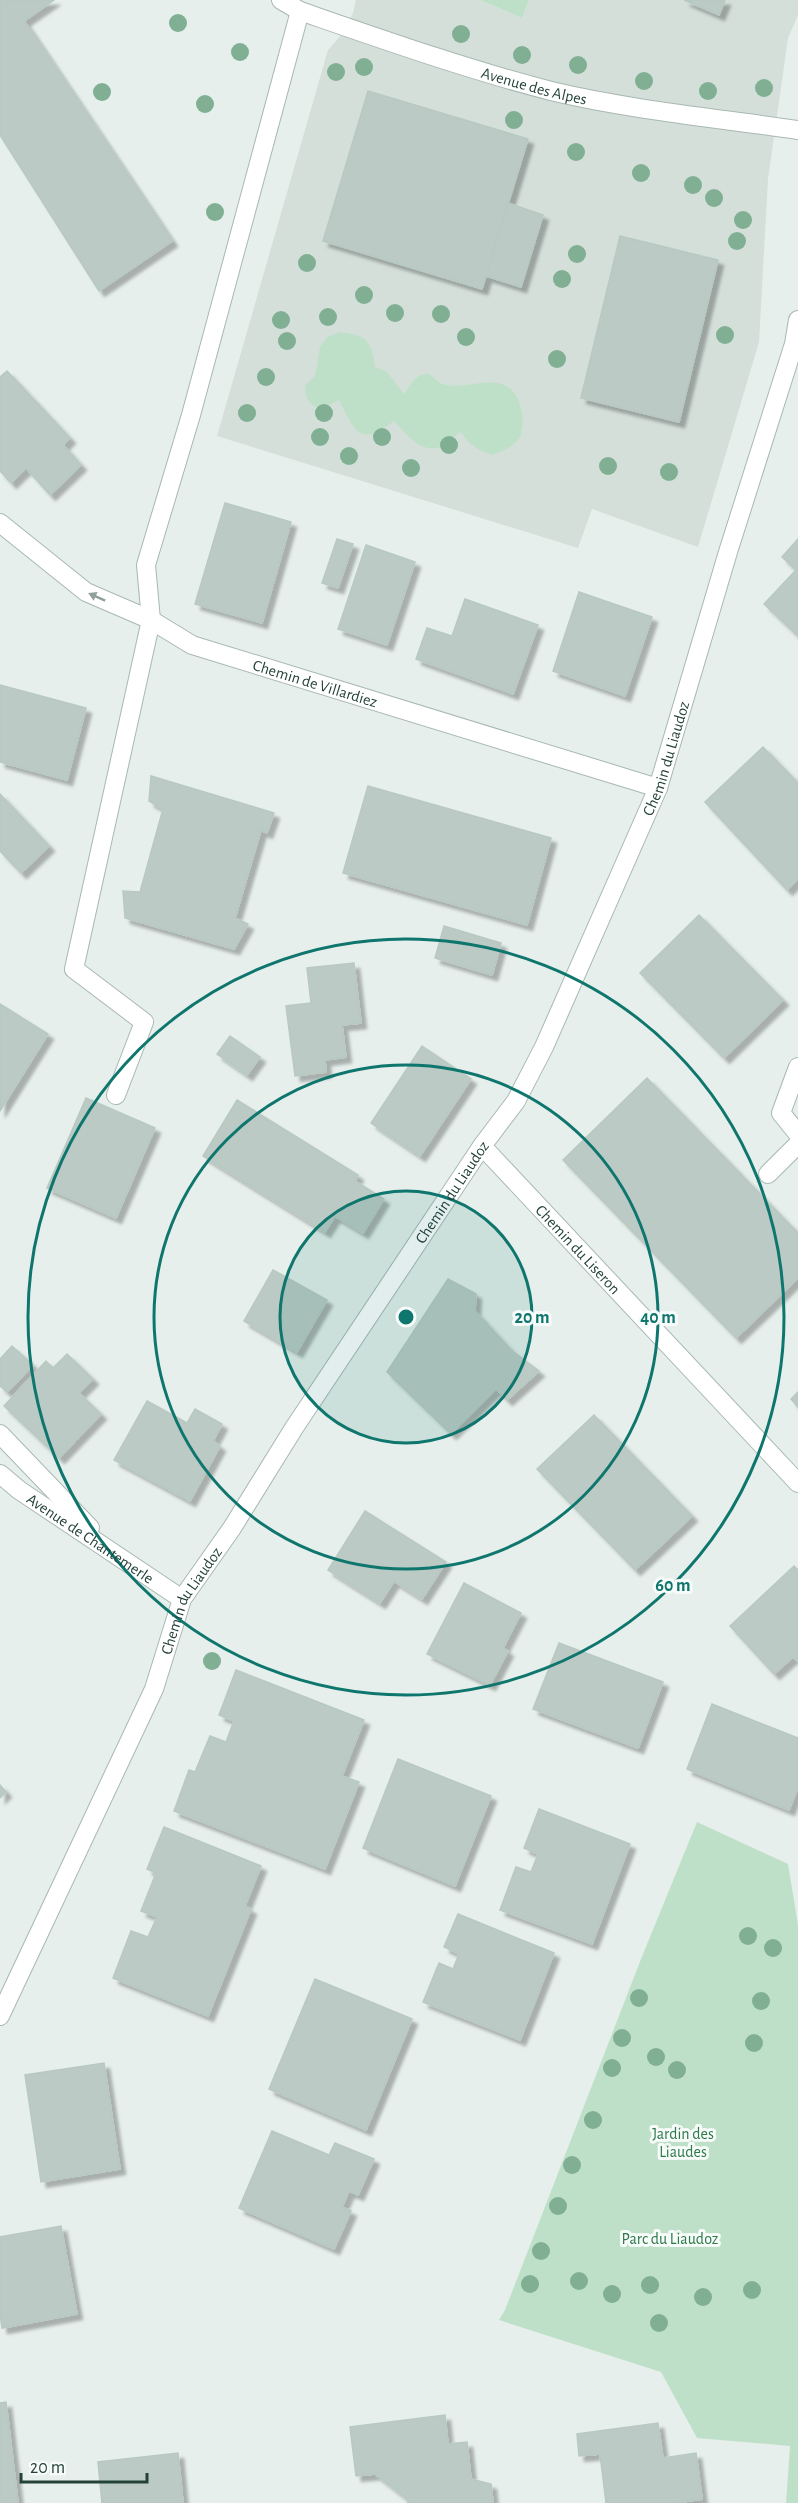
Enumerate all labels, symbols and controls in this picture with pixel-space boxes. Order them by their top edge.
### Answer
street label: Avenue des Alpes [479,65,588,108]
one-way arrow [88,592,106,602]
street label: Chemin de Villardiez [251,657,380,711]
street label: Chemin du Liaudoz [640,699,692,818]
street label: Chemin du Liaudoz [412,1138,492,1247]
street label: Chemin du Liseron [532,1202,623,1297]
centre of rings [396,1307,416,1327]
text: 20 m [514,1309,550,1327]
text: 40 m [640,1309,676,1327]
street label: Avenue de Chantemerle [24,1491,156,1587]
street label: Chemin du Liaudoz [158,1544,225,1656]
text: 60 m [655,1577,691,1595]
park label: Jardin des Liaudes [652,2126,714,2160]
park label: Parc du Liaudoz [622,2231,719,2247]
scale bar [21,2446,147,2484]
text: 20 m [30,2459,65,2477]

